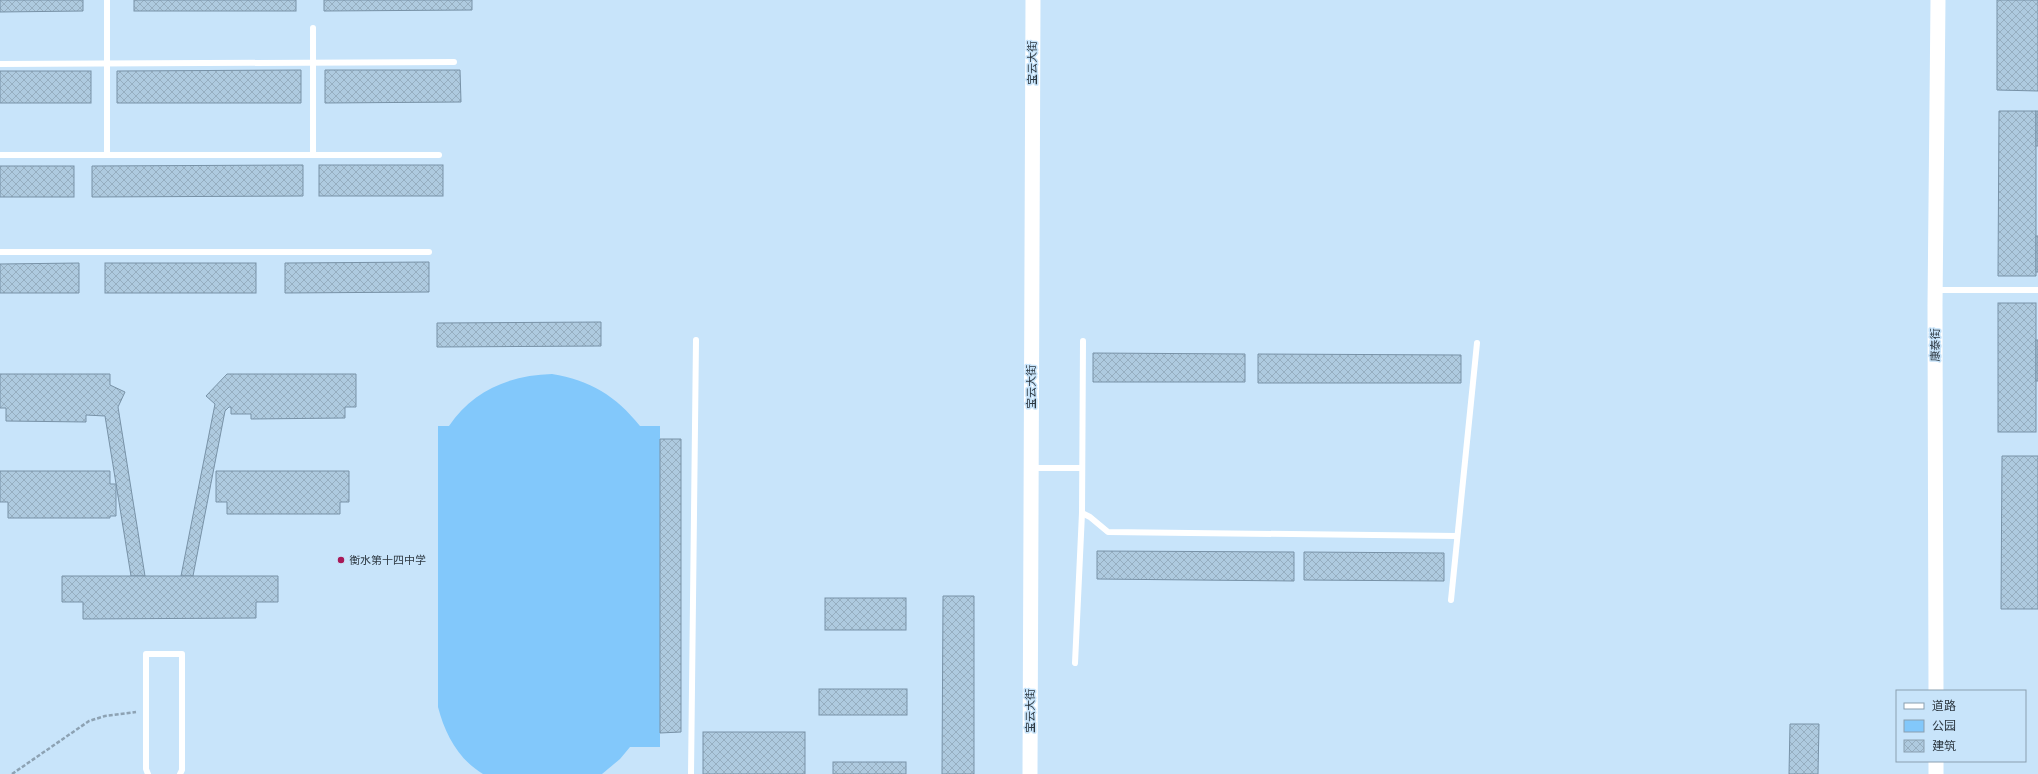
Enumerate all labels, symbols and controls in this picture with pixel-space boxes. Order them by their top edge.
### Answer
street label: 宝云大街 [1026,41,1038,85]
street label: 康泰街 [1929,329,1941,362]
street label: 宝云大街 [1025,365,1037,409]
place label: 衡水第十四中学 [349,554,426,566]
marker: 衡水第十四中学 [336,555,346,565]
street label: 宝云大街 [1024,689,1036,733]
legend [1896,690,2026,762]
text: 道路 [1932,699,1956,713]
text: 公园 [1932,719,1956,733]
text: 建筑 [1932,739,1956,753]

